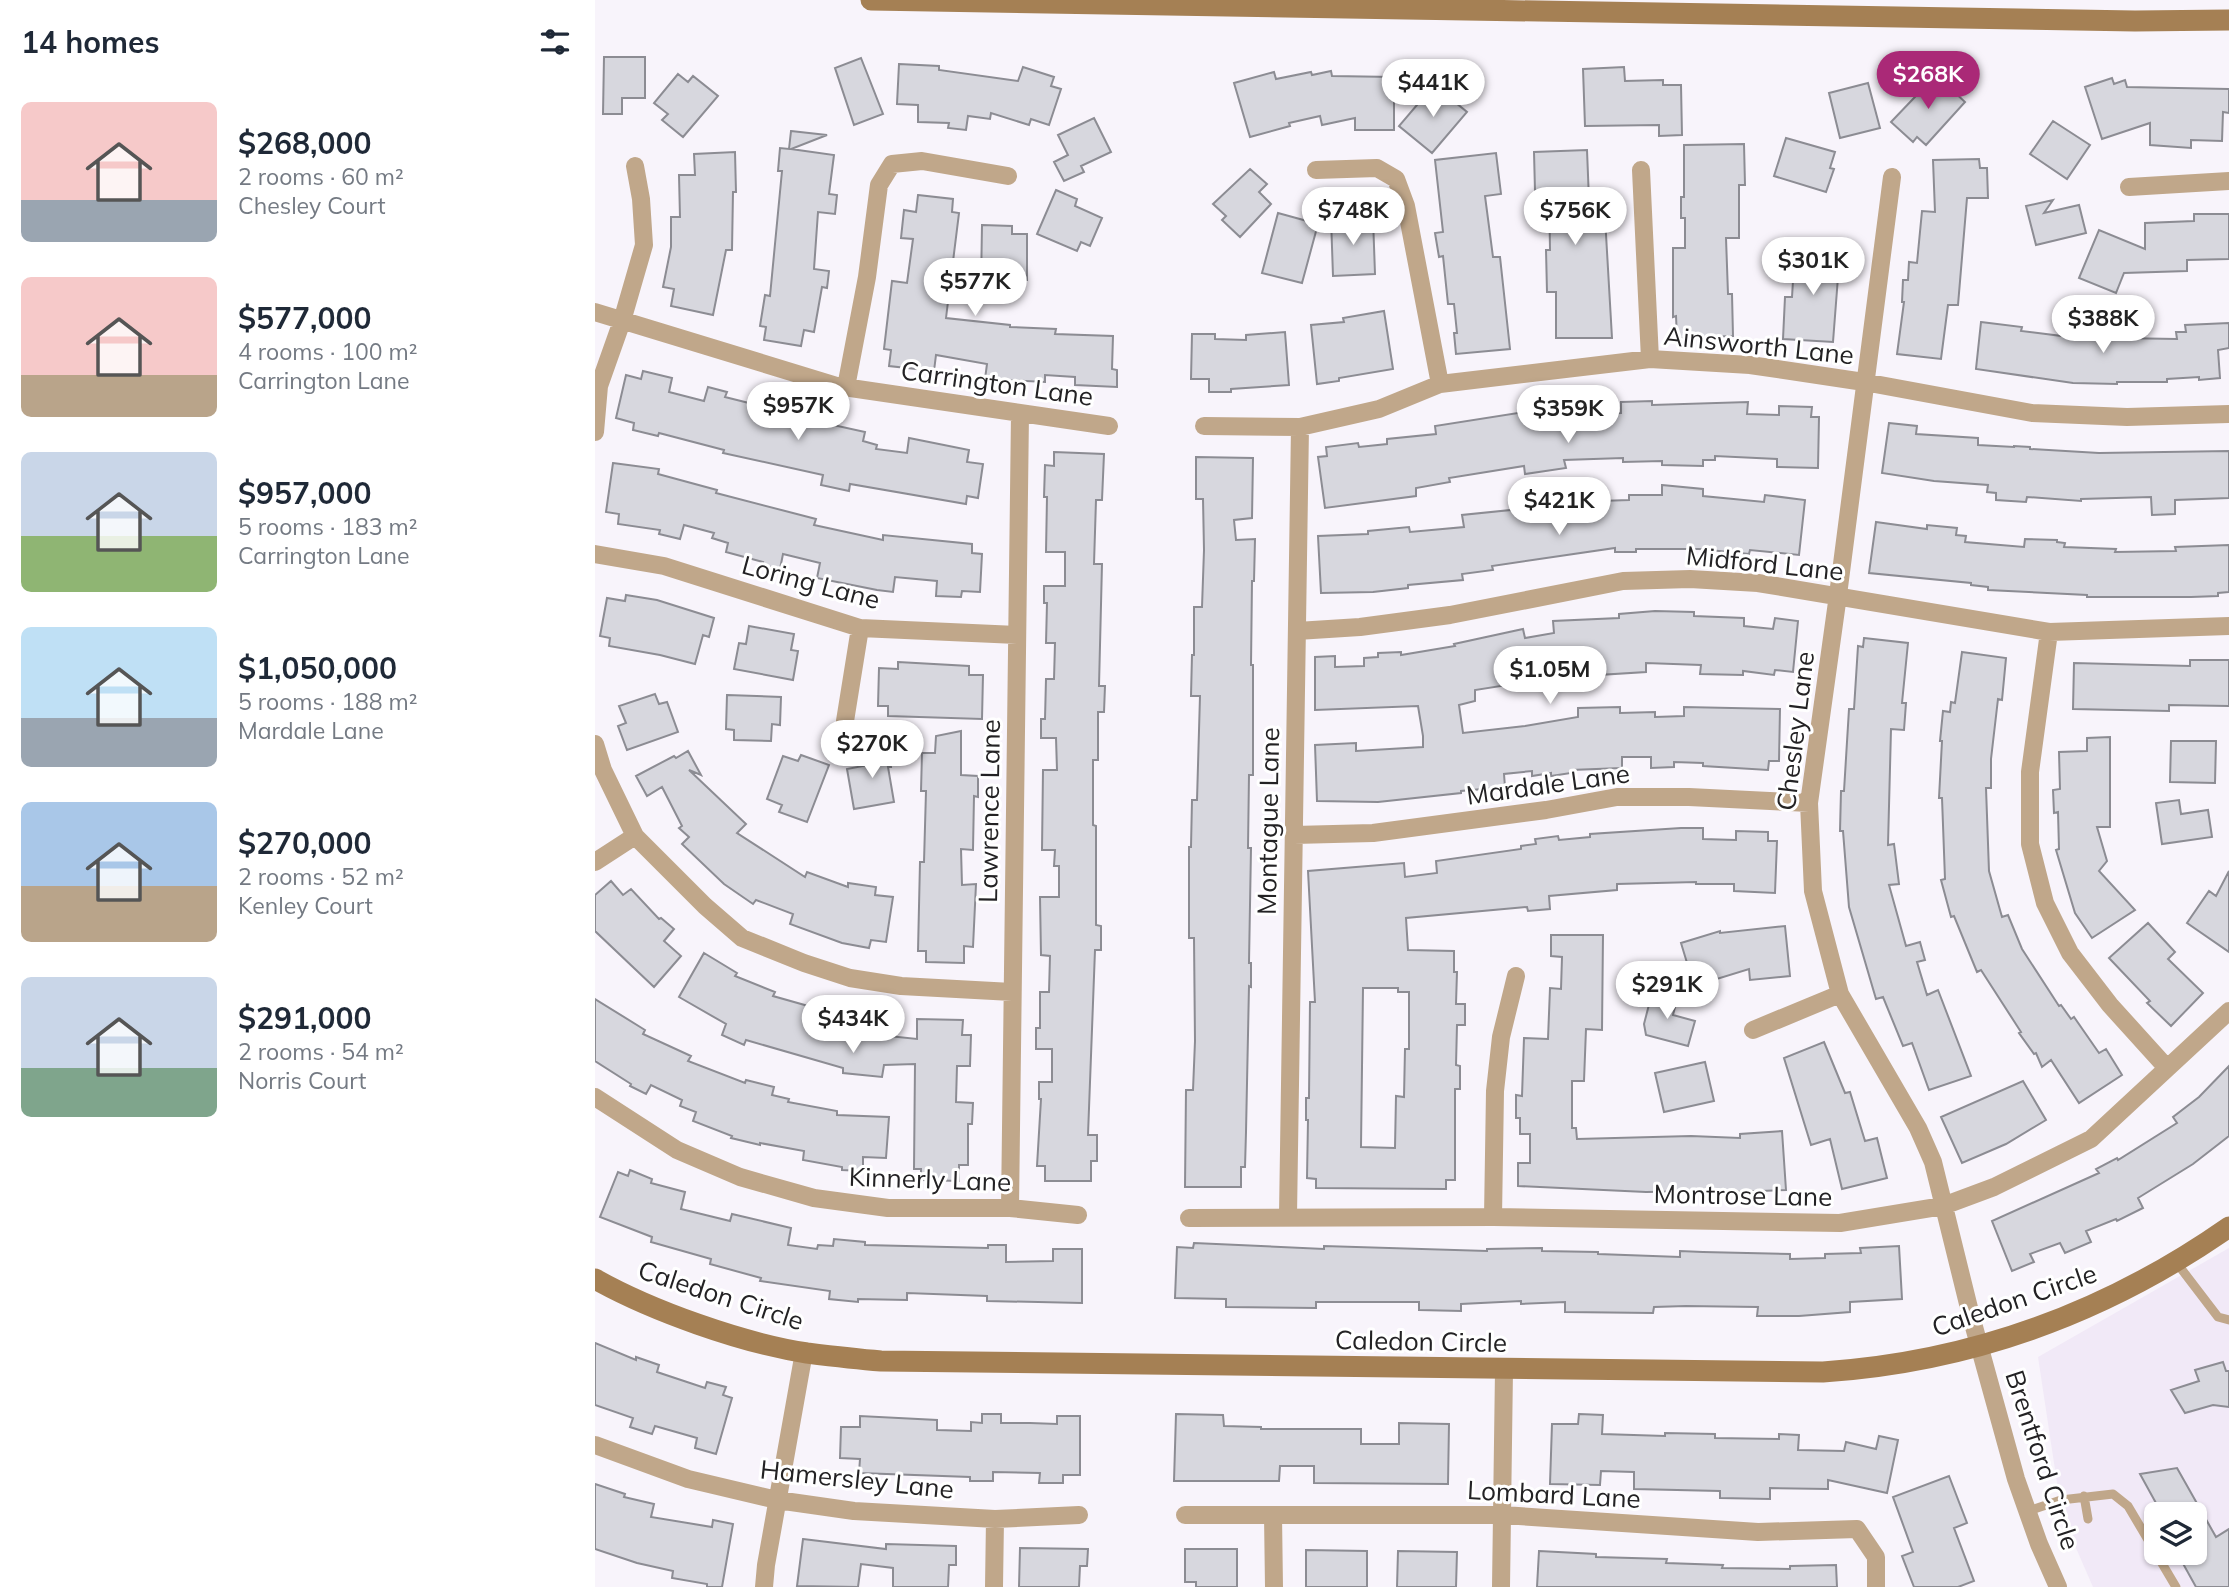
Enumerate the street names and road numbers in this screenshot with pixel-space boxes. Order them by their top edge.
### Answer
street label: Ainsworth Lane [1662,319,1856,371]
street label: Carrington Lane [899,353,1095,413]
street label: Midford Lane [1685,538,1845,588]
street label: Loring Lane [738,548,884,616]
street label: Chesley Lane [1769,650,1821,812]
street label: Lawrence Lane [971,719,1007,903]
street label: Montague Lane [1250,727,1286,915]
street label: Mardale Lane [1464,756,1632,812]
street label: Kinnerly Lane [848,1160,1012,1198]
street label: Montrose Lane [1653,1177,1833,1213]
street label: Caledon Circle [634,1253,808,1337]
street label: Caledon Circle [1927,1256,2101,1344]
street label: Caledon Circle [1335,1323,1507,1359]
street label: Brentford Circle [1998,1366,2088,1554]
street label: Hamersley Lane [759,1452,955,1506]
street label: Lombard Lane [1466,1473,1642,1515]

